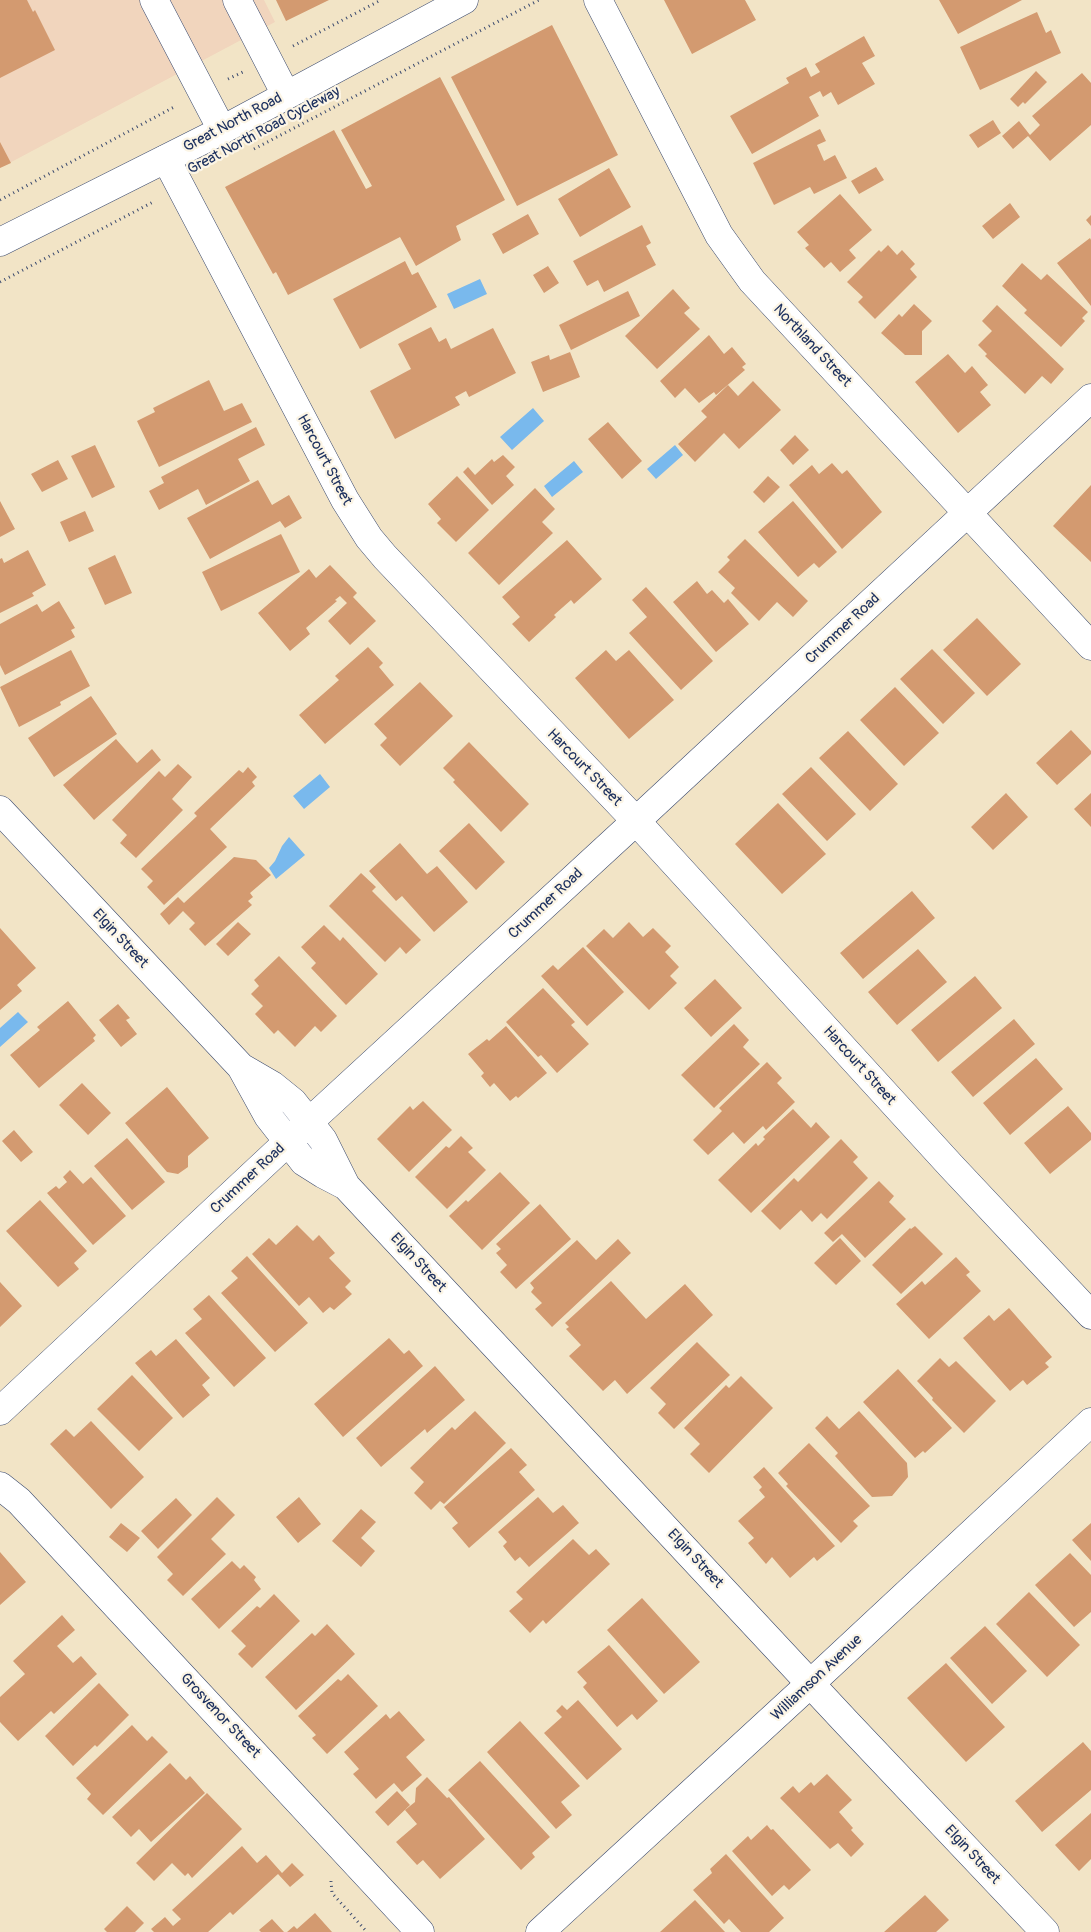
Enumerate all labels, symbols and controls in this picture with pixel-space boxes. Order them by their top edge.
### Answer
street label: Great North Road Cycleway [185,83,343,179]
street label: Great North Road [181,89,285,157]
street label: Northland Street [769,301,855,391]
street label: Harcourt Street [292,411,356,509]
street label: Crummer Road [802,590,884,668]
street label: Harcourt Street [543,726,625,810]
street label: Crummer Road [505,865,587,943]
street label: Elgin Street [88,906,152,972]
street label: Harcourt Street [819,1023,899,1109]
street label: Crummer Road [207,1140,289,1218]
street label: Elgin Street [386,1230,450,1296]
street label: Elgin Street [663,1526,727,1592]
street label: Williamson Avenue [768,1631,866,1725]
street label: Grosvenor Street [176,1670,264,1762]
street label: Elgin Street [940,1822,1004,1888]

